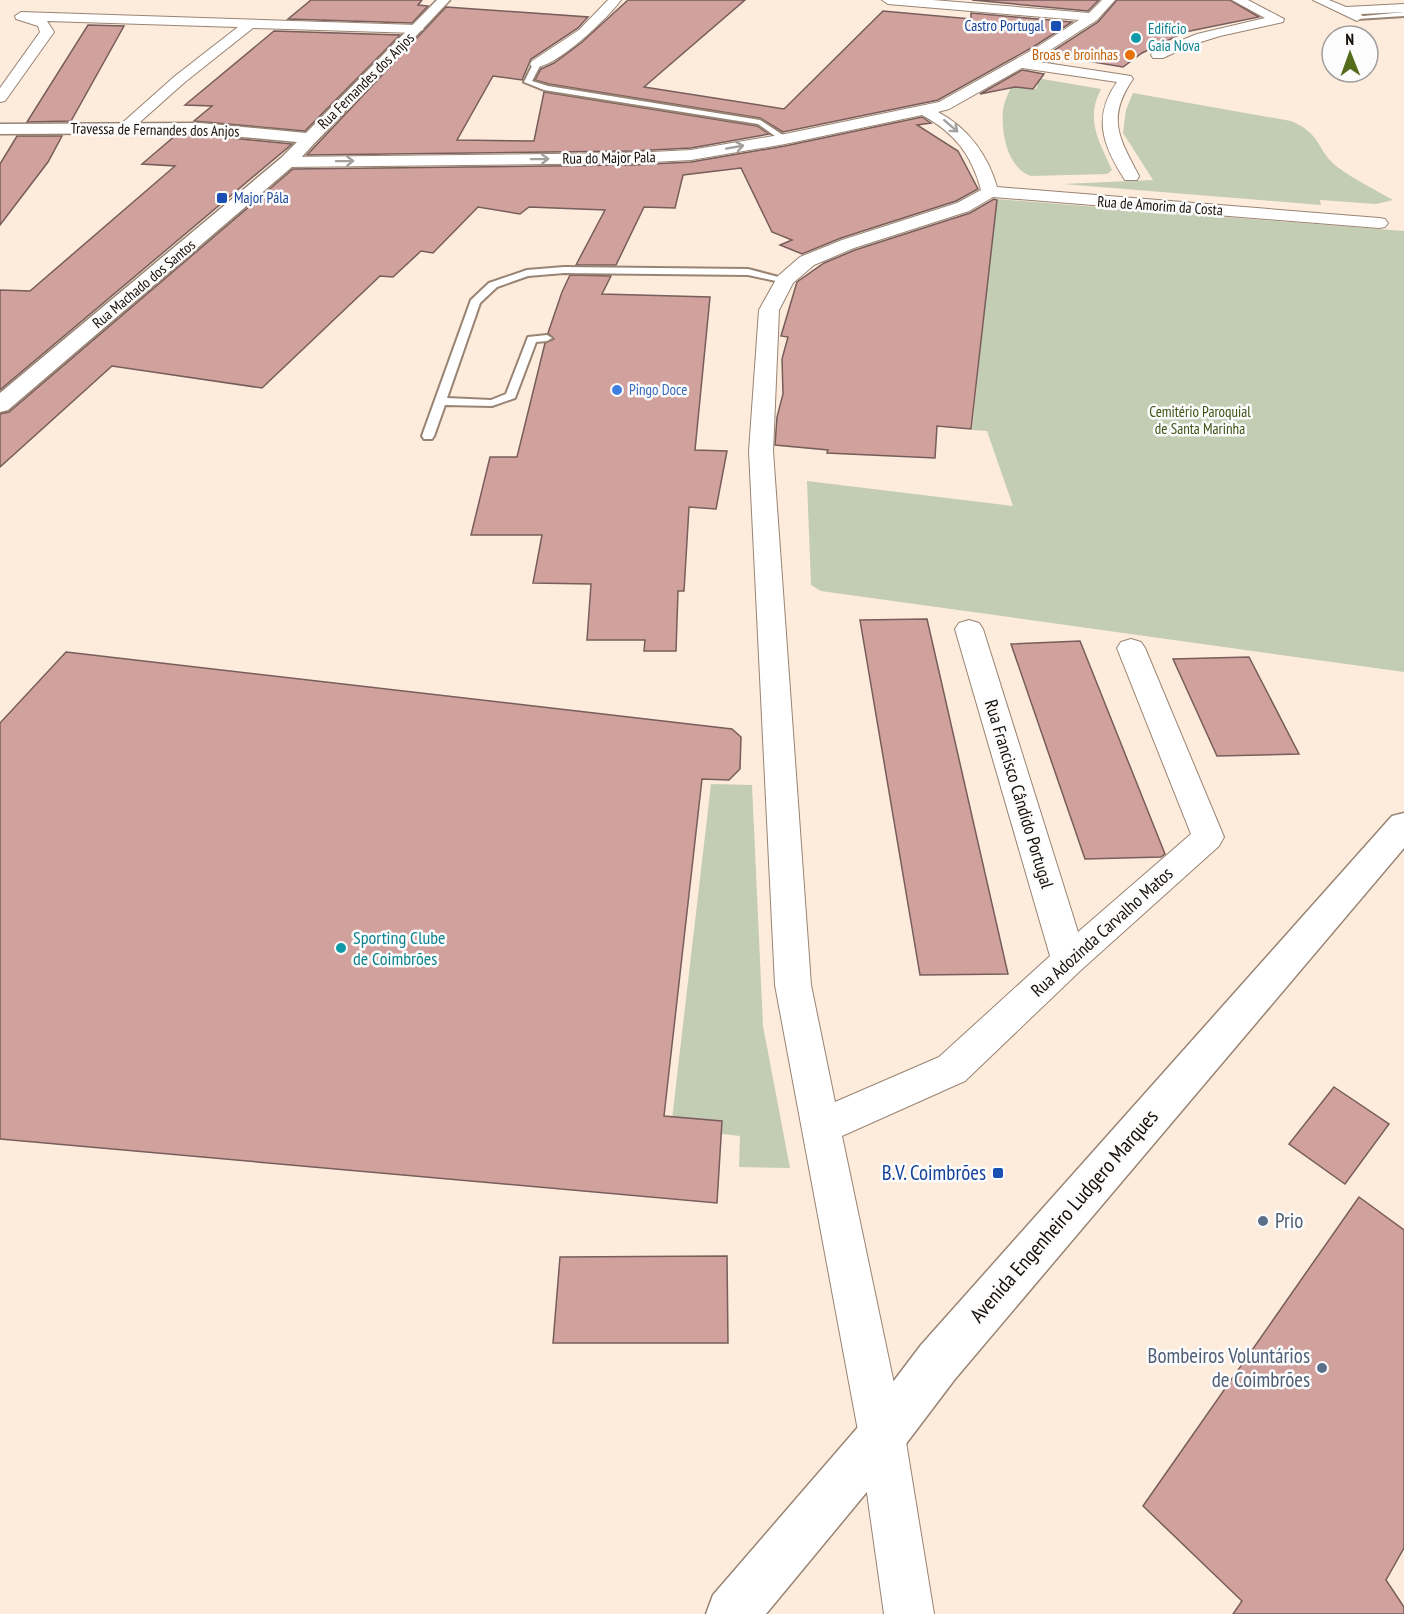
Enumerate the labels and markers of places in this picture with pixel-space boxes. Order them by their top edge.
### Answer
place label: Castro Portugal [964,16,1045,35]
marker: Castro Portugal [1049,19,1063,33]
place label: Edifício Gaia Nova [1148,19,1200,55]
marker: Edifício Gaia Nova [1129,31,1143,45]
place label: Broas e broinhas [1032,45,1118,64]
marker: Broas e broinhas [1123,48,1137,62]
place label: Major Pála [234,188,289,207]
marker: Major Pála [215,191,229,205]
place label: Pingo Doce [629,380,687,399]
marker: Pingo Doce [610,383,624,397]
place label: Sporting Clube de Coimbrões [353,926,446,970]
marker: Sporting Clube de Coimbrões [334,941,348,955]
place label: B.V. Coimbrões [882,1159,986,1186]
marker: B.V. Coimbrões [991,1166,1005,1180]
place label: Prio [1275,1207,1303,1234]
marker: Prio [1256,1214,1270,1228]
place label: Bombeiros Voluntários de Coimbrões [1148,1342,1310,1393]
marker: Bombeiros Voluntários de Coimbrões [1315,1361,1329,1375]

